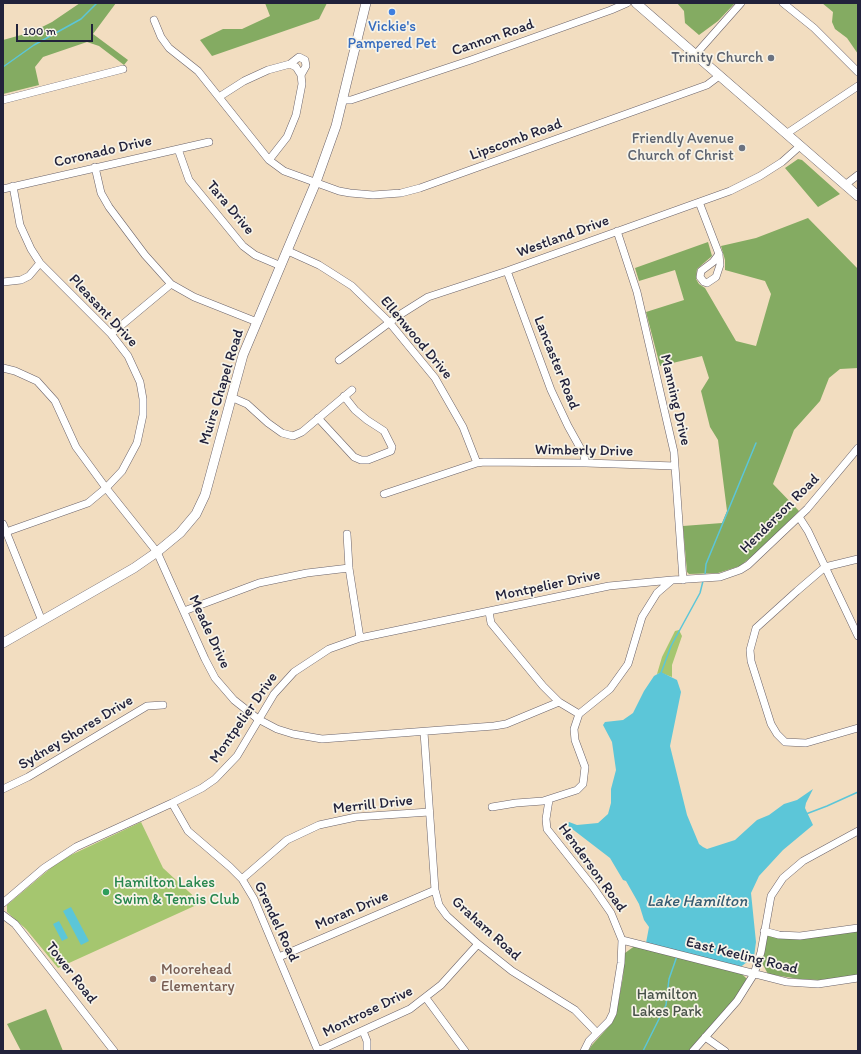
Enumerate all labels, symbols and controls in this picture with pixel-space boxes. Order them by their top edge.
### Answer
marker: Vickie's Pampered Pet [387,7,397,17]
scale bar [18,16,95,42]
street label: Cannon Road [450,16,536,60]
place label: Vickie's Pampered Pet [348,18,436,53]
text: 100 m [23,24,56,38]
place label: Trinity Church [671,49,763,67]
marker: Trinity Church [766,53,776,63]
street label: Lipscomb Road [467,115,565,165]
place label: Friendly Avenue Church of Christ [628,130,734,165]
street label: Coronado Drive [52,132,154,172]
marker: Friendly Avenue Church of Christ [737,143,747,153]
street label: Tara Drive [202,177,258,239]
street label: Westland Drive [514,212,612,262]
street label: Pleasant Drive [65,271,141,351]
street label: Ellenwood Drive [376,293,456,383]
street label: Lancaster Road [529,314,583,412]
street label: Muirs Chapel Road [196,327,248,447]
street label: Manning Drive [656,353,694,447]
street label: Wimberly Drive [535,441,633,461]
street label: Henderson Road [736,470,824,558]
street label: Montpelier Drive [494,566,602,606]
street label: Meade Drive [184,592,234,672]
street label: Montpelier Drive [206,669,282,767]
street label: Sydney Shores Drive [15,692,137,774]
street label: Merrill Drive [332,792,414,818]
street label: Henderson Road [554,820,630,916]
place label: Hamilton Lakes Swim & Tennis Club [114,874,240,909]
street label: Grendel Road [250,879,302,965]
marker: Hamilton Lakes Swim & Tennis Club [101,887,111,897]
street label: Moran Drive [313,887,391,935]
water label: Lake Hamilton [647,892,747,912]
street label: Graham Road [447,893,525,965]
street label: East Keeling Road [684,933,800,979]
street label: Tower Road [41,939,101,1007]
place label: Moorehead Elementary [161,961,235,996]
marker: Moorehead Elementary [148,974,158,984]
street label: Montrose Drive [320,982,416,1042]
park label: Hamilton Lakes Park [632,986,702,1021]

